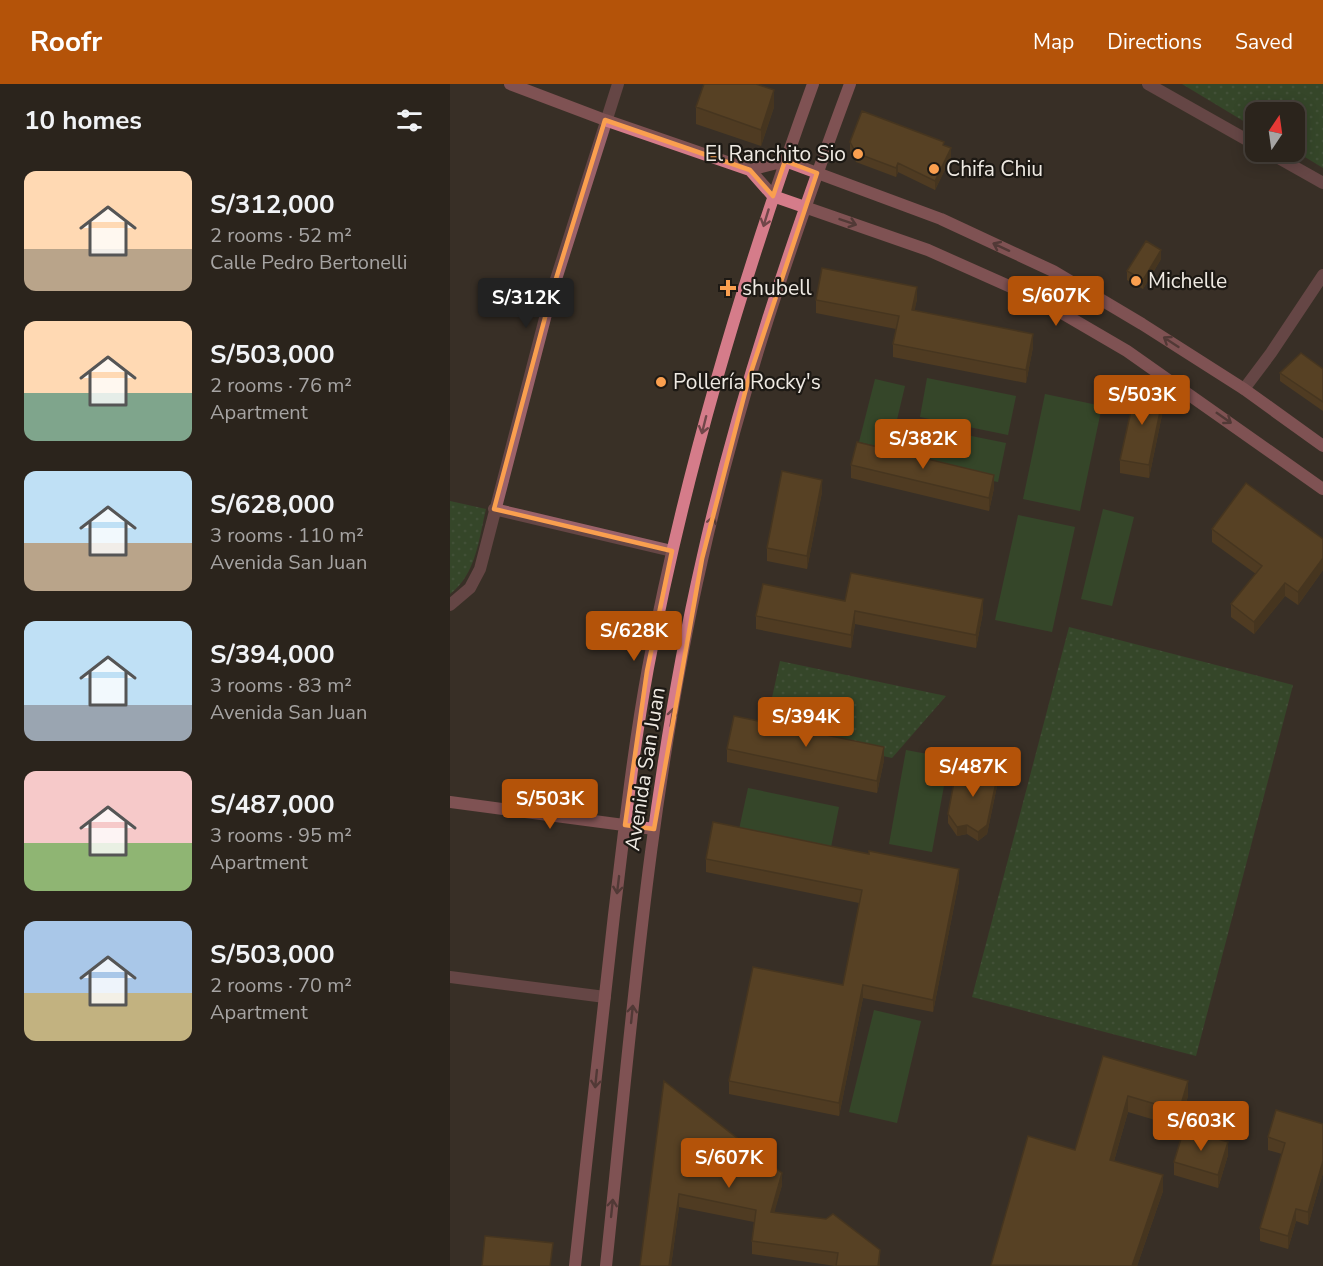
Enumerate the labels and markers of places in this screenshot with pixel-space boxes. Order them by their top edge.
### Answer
place label: El Ranchito Sio [705,140,846,168]
marker: El Ranchito Sio [851,147,865,161]
place label: Chifa Chiu [946,155,1043,183]
marker: Chifa Chiu [927,162,941,176]
place label: Michelle [1148,267,1227,295]
place label: shubell [742,274,812,302]
marker: Michelle [1129,274,1143,288]
pin: S/607K [1007,276,1105,327]
pin: S/312K [477,278,575,329]
marker: shubell [719,279,737,297]
place label: Pollería Rocky's [673,368,821,396]
marker: Pollería Rocky's [654,375,668,389]
pin: S/503K [1093,375,1191,426]
pin: S/382K [874,419,972,470]
pin: S/628K [585,611,683,662]
pin: S/394K [757,697,855,748]
pin: S/487K [924,747,1022,798]
pin: S/503K [501,779,599,830]
pin: S/603K [1152,1101,1250,1152]
pin: S/607K [680,1138,778,1189]

